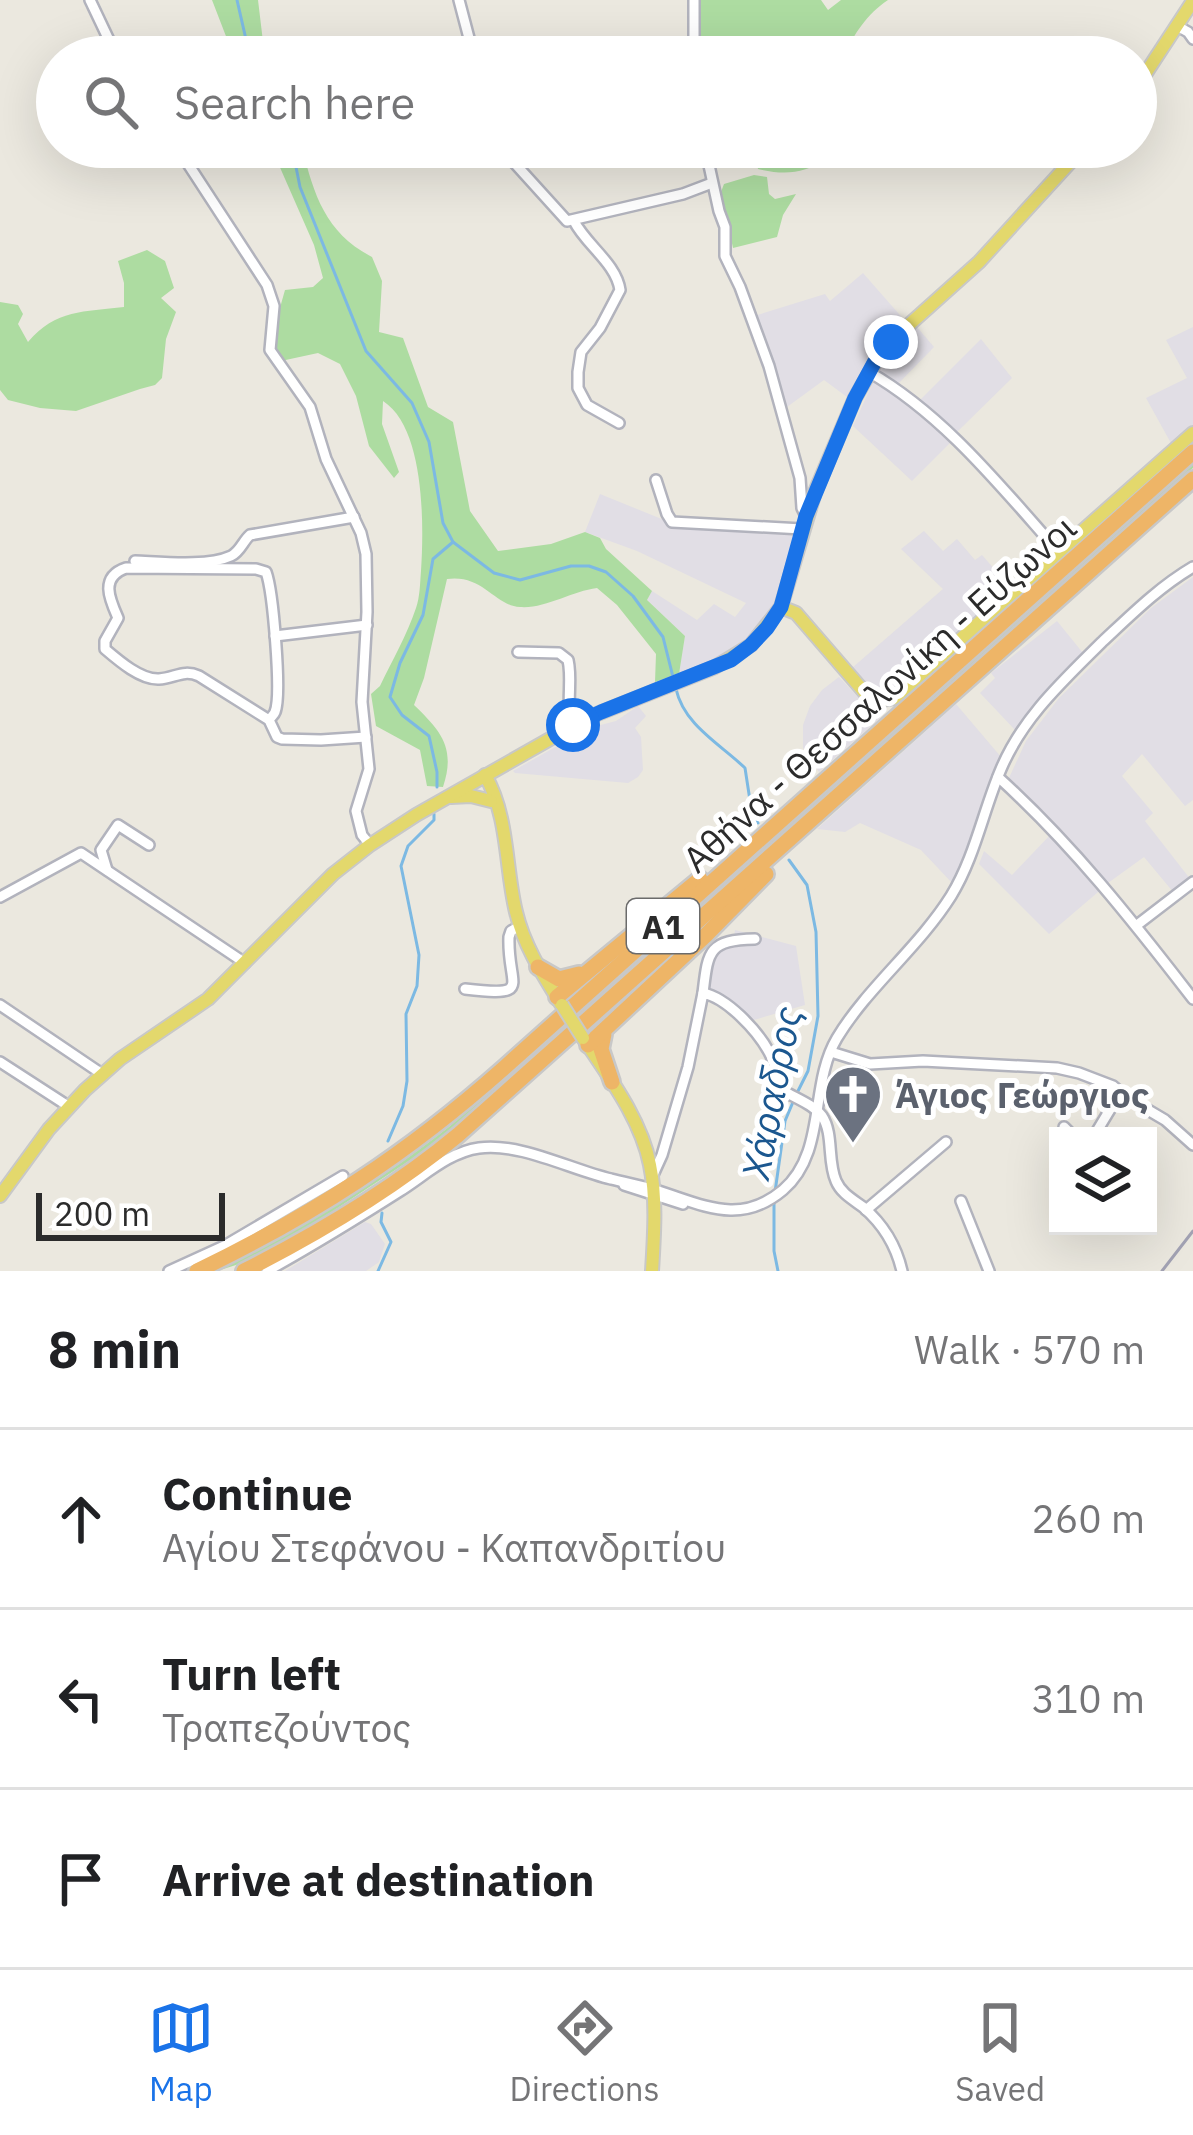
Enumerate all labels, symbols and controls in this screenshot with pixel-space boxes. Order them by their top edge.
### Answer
search box [36,36,1157,168]
icon: search [78,69,144,135]
text: Search here [174,73,415,131]
route end [864,315,918,369]
street label: Αθήνα - Θεσσαλονίκη - Εύζωνοι [673,504,1085,882]
route start [546,698,600,752]
road number: Α1 [627,899,699,953]
water label: Χάραδρος [729,1002,813,1185]
church icon: Άγιος Γεώργιος [822,1063,884,1145]
place label: Άγιος Γεώργιος [895,1071,1149,1118]
map controls [1049,1127,1157,1235]
button: layers [1049,1127,1157,1235]
scale bar [36,1187,225,1240]
text: 200 m [54,1192,150,1235]
text: 8 min [48,1316,181,1382]
text: Walk · 570 m [914,1324,1145,1375]
text: Continue [162,1464,353,1522]
icon: ahead [48,1486,114,1552]
text: 260 m [1032,1493,1145,1544]
text: Αγίου Στεφάνου - Καπανδριτίου [162,1522,726,1573]
text: Turn left [162,1644,341,1702]
icon: left [48,1666,114,1732]
text: 310 m [1032,1673,1145,1724]
text: Τραπεζούντος [162,1702,411,1753]
icon: arrive [48,1846,114,1912]
text: Arrive at destination [162,1850,595,1908]
tab: Map [148,1995,214,2110]
tab: Directions [510,1995,660,2110]
tab: Saved [955,1995,1045,2110]

